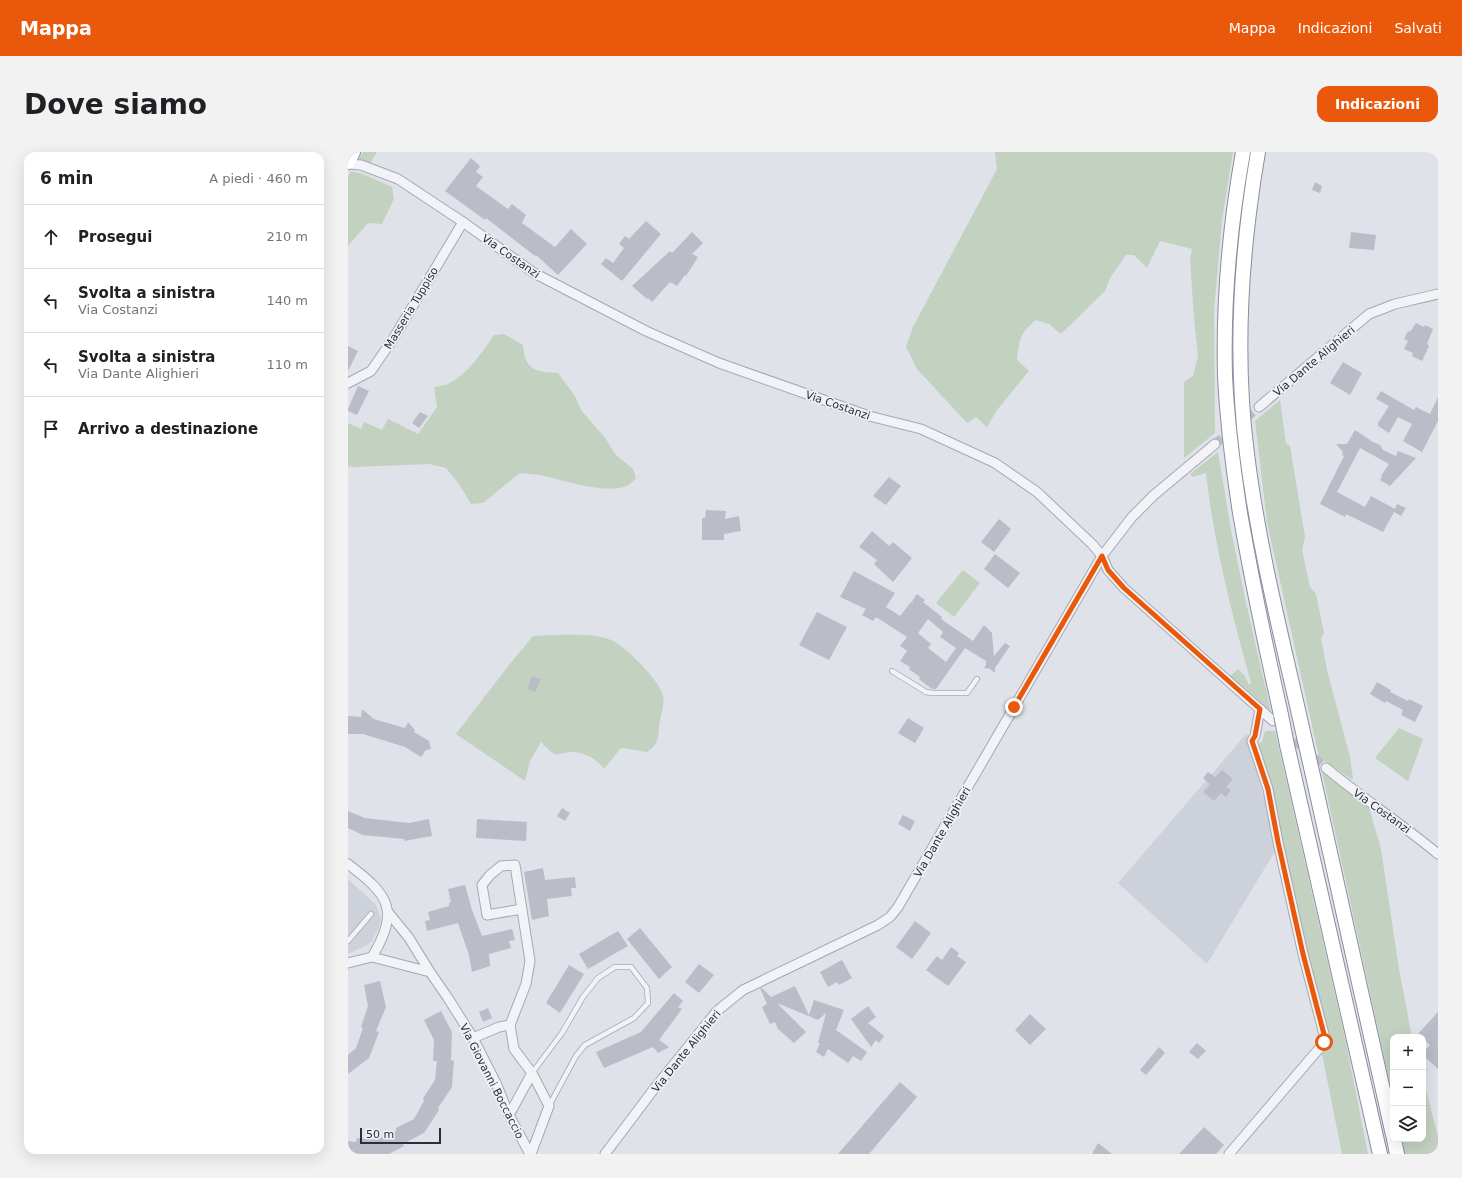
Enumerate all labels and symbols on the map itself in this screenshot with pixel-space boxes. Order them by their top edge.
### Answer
street label: Via Costanzi [479,232,542,281]
street label: Masseria Tuppiso [382,264,441,352]
street label: Via Dante Alighieri [1271,324,1358,399]
street label: Via Costanzi [804,388,872,423]
route end [1005,698,1023,716]
street label: Via Dante Alighieri [911,785,974,880]
street label: Via Costanzi [1351,786,1413,837]
street label: Via Dante Alighieri [649,1007,724,1095]
street label: Via Giovanni Boccaccio [457,1021,526,1141]
route start [1315,1033,1333,1051]
scale bar [360,1126,441,1145]

